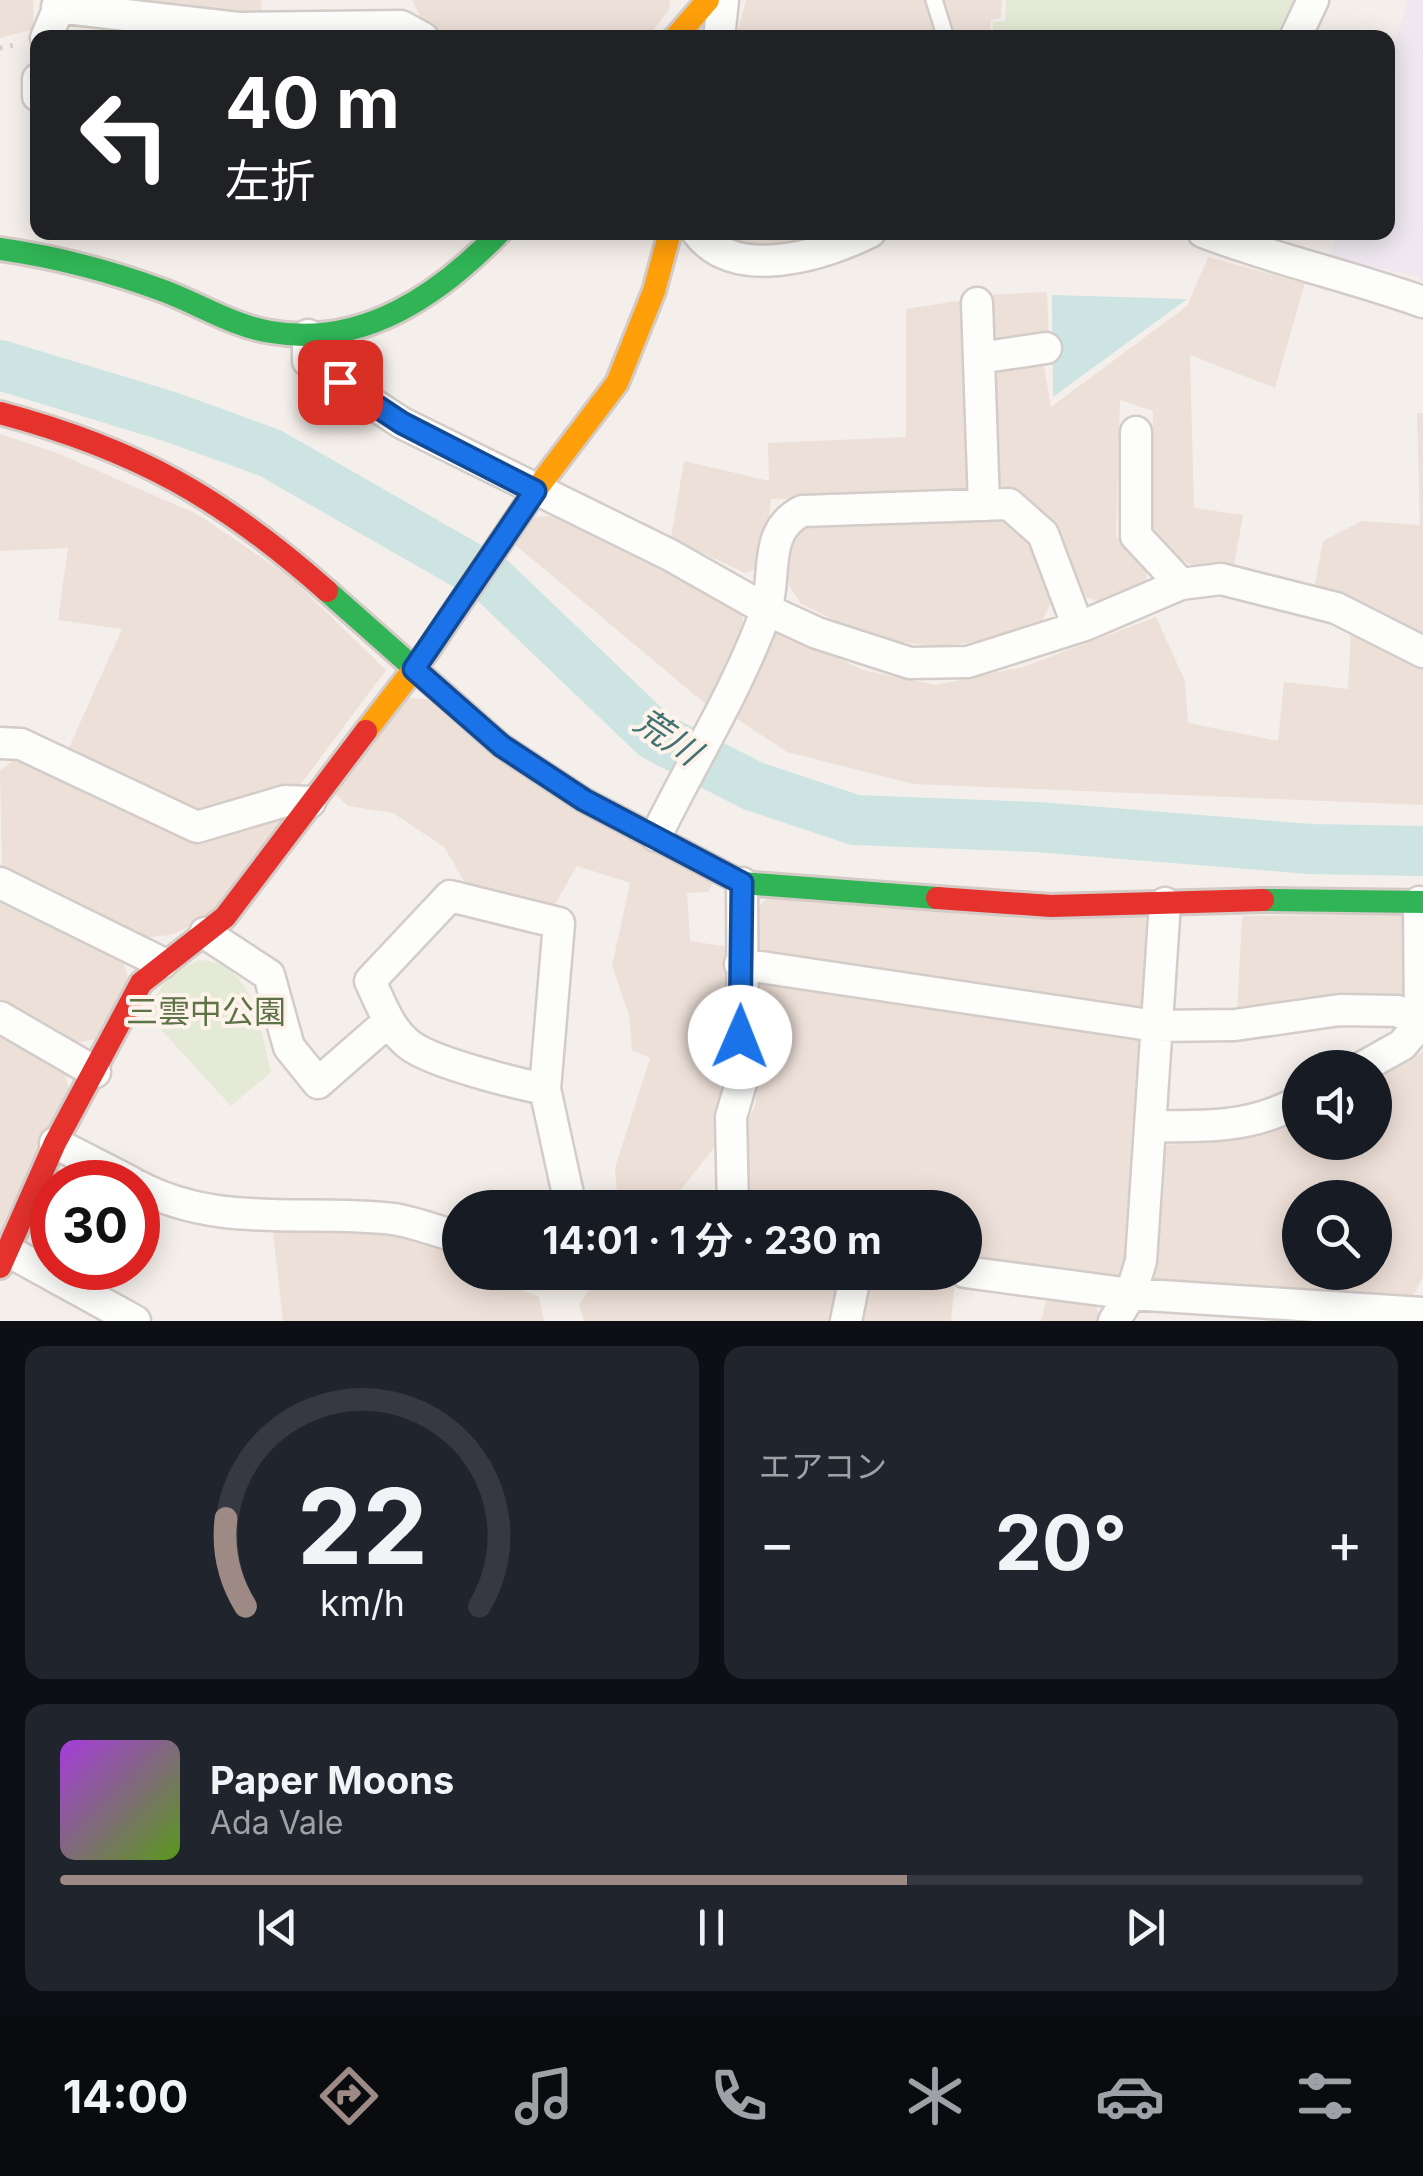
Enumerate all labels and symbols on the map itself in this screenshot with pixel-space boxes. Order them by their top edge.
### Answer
pin [298,340,383,425]
water label: 荒川 [627,699,712,775]
position arrow [688,985,792,1089]
park label: 三雲中公園 [126,992,286,1031]
speed limit sign: 30 [30,1160,160,1290]

